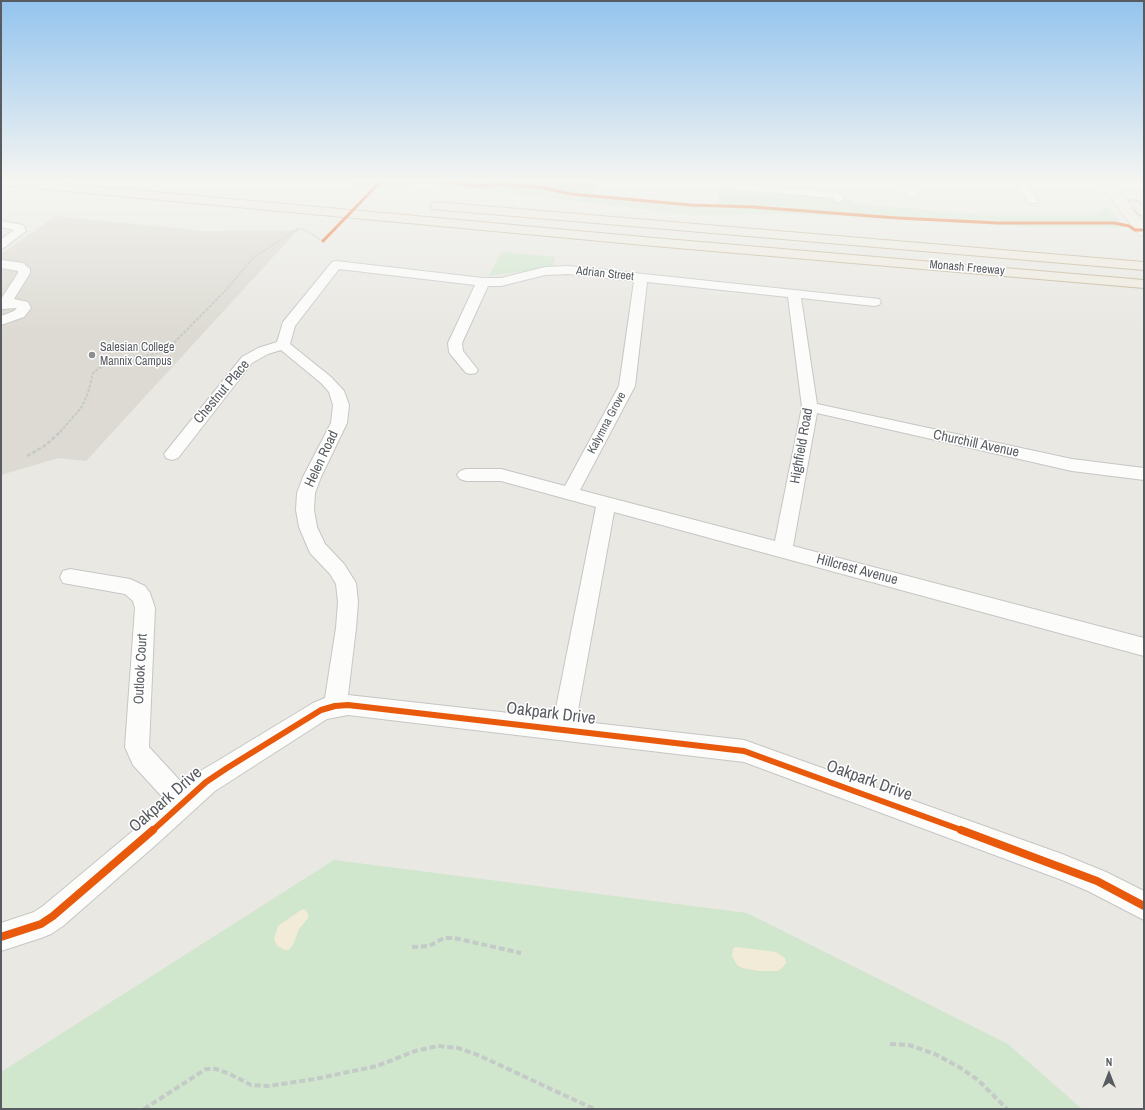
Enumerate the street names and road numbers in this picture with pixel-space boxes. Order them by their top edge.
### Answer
street label: Monash Freeway [929,258,1005,278]
street label: Adrian Street [575,264,635,284]
street label: Chestnut Place [191,357,253,427]
street label: Kalymna Grove [585,390,629,456]
street label: Highfield Road [787,407,817,485]
street label: Churchill Avenue [932,427,1020,461]
street label: Helen Road [302,428,342,490]
street label: Hillcrest Avenue [815,551,899,589]
street label: Outlook Court [131,633,151,705]
street label: Oakpark Drive [505,698,597,730]
street label: Oakpark Drive [823,756,915,806]
street label: Oakpark Drive [125,763,207,837]

